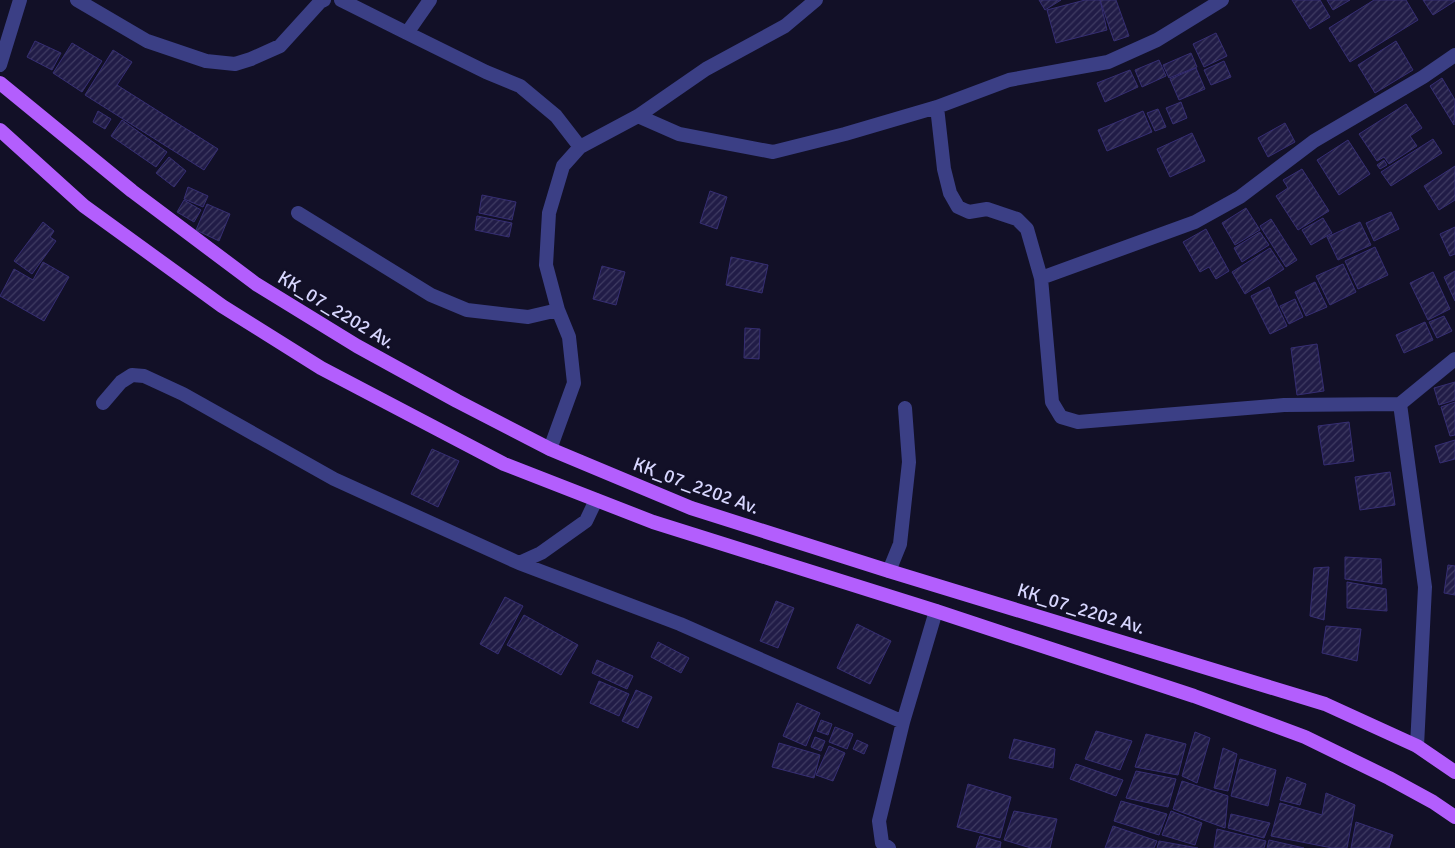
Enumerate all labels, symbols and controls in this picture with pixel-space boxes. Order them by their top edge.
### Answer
street label: KK_07_2202 Av. [273,266,399,354]
street label: KK_07_2202 Av. [630,452,762,520]
street label: KK_07_2202 Av. [1014,578,1148,640]

